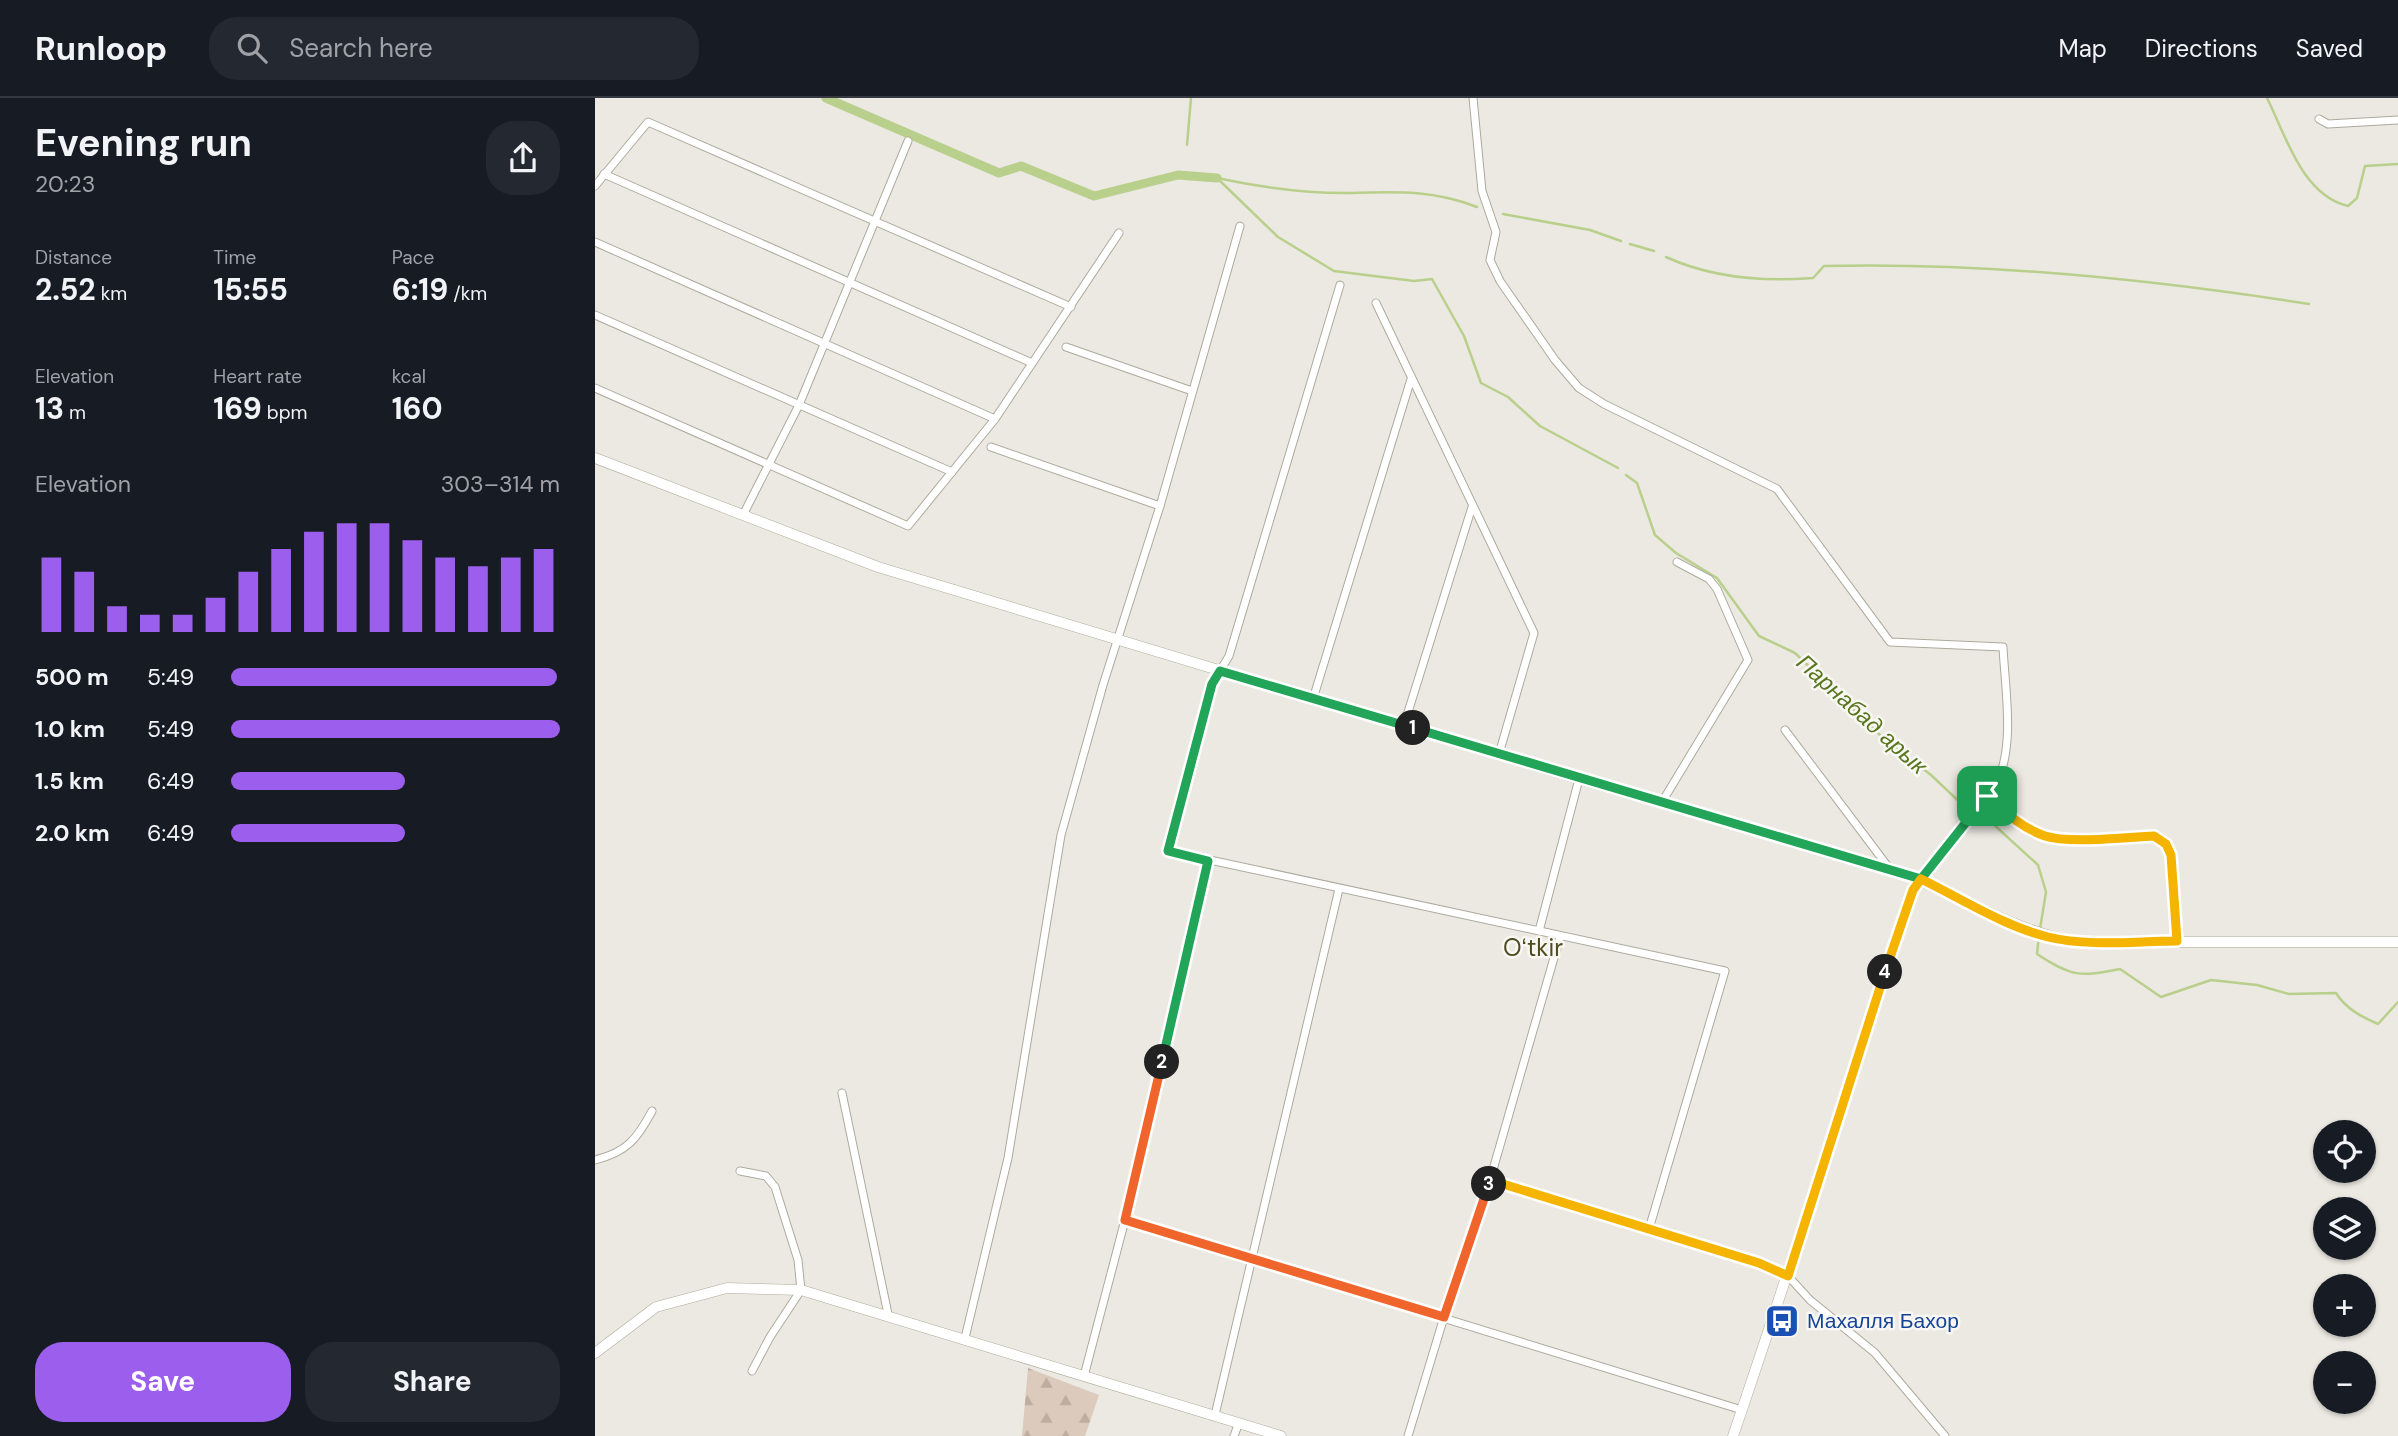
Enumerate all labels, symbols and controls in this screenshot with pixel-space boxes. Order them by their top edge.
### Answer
search box [209,17,699,80]
text: Runloop [35,27,167,70]
icon: search [233,29,271,67]
text: Search here [289,31,433,65]
text: Map [2059,33,2107,64]
text: Directions [2145,33,2258,64]
text: Saved [2296,33,2363,64]
text: Evening run [35,118,252,168]
button: share [486,121,560,195]
text: 20:23 [35,169,95,199]
text: Distance [35,245,112,270]
text: Time [213,245,256,270]
text: Pace [392,245,434,270]
text: 2.52 [35,270,96,309]
text: 15:55 [213,270,288,309]
text: 6:19 [392,270,448,309]
text: km [96,281,127,306]
text: /km [448,281,487,306]
text: Elevation [35,364,114,389]
text: Heart rate [213,364,302,389]
text: kcal [392,364,426,389]
text: 13 [35,389,64,428]
text: 169 [213,389,262,428]
text: 160 [392,389,443,428]
text: m [64,400,86,425]
text: bpm [262,400,308,425]
text: Elevation [35,469,131,499]
text: 303–314 m [441,469,560,499]
water label: Парнабад арык [1790,647,1935,781]
text: 500 m [35,662,109,692]
text: 5:49 [147,662,194,692]
pin: 1 [1395,710,1431,746]
text: 1.0 km [35,714,105,744]
text: 5:49 [147,714,194,744]
text: 1 [1409,715,1416,740]
text: 1.5 km [35,766,104,796]
text: 6:49 [147,766,195,796]
pin [1957,766,2017,826]
icon: arrive [1968,777,2006,815]
text: 2.0 km [35,818,110,848]
text: 6:49 [147,818,195,848]
district label: Oʻtkir [1503,932,1563,963]
pin: 4 [1867,954,1903,990]
text: 4 [1878,959,1891,984]
pin: 2 [1145,1044,1179,1080]
text: 2 [1156,1049,1167,1074]
map controls [2313,1120,2376,1414]
button: locate [2313,1120,2376,1183]
pin: 3 [1471,1166,1507,1202]
text: 3 [1483,1171,1494,1196]
button: layers [2313,1197,2376,1260]
button: + [2313,1274,2376,1337]
bus stop icon: Махалля Бахор [1763,1302,1801,1340]
place label: Махалля Бахор [1807,1307,1959,1335]
button: Save [35,1342,291,1422]
button: Share [305,1342,560,1422]
button: − [2313,1351,2376,1414]

